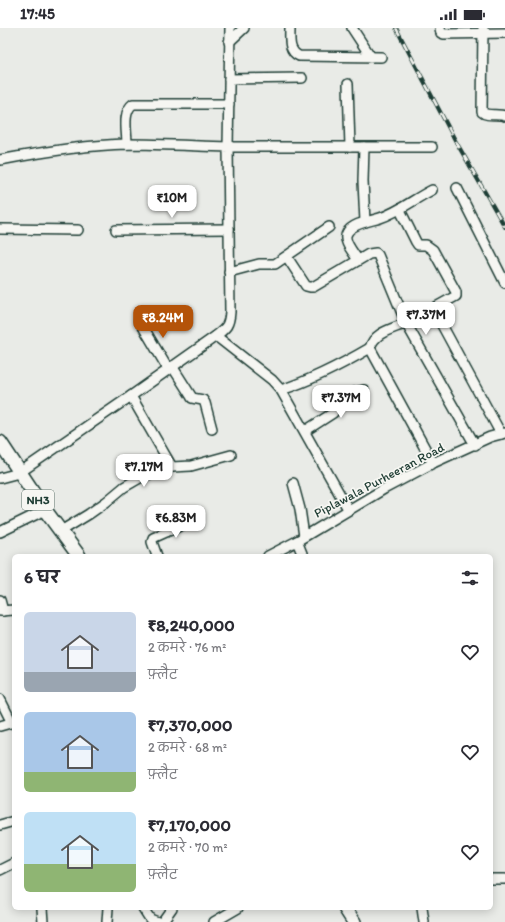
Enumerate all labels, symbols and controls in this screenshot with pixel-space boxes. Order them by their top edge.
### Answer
text: 17:45 [20,5,55,23]
pin: ₹10M [148,185,196,219]
text: ₹10M [157,190,187,205]
pin: ₹7.37M [393,302,459,336]
pin: ₹8.24M [130,305,196,339]
text: ₹7.37M [406,307,446,322]
text: ₹8.24M [142,310,184,325]
pin: ₹7.37M [308,385,374,419]
text: ₹7.37M [321,390,361,405]
street label: Piplawala Purheeran Road [311,439,447,521]
pin: ₹7.17M [111,454,177,488]
text: ₹7.17M [125,459,163,474]
road number: NH3 [22,490,54,510]
pin: ₹6.83M [143,505,209,539]
text: ₹6.83M [156,510,196,525]
text: 6 घर [24,567,59,587]
icon: filters [459,567,481,589]
text: ₹8,240,000 [148,615,235,635]
icon: home [56,628,104,676]
text: 2 कमरे · 76 m² [148,640,226,655]
icon: heart [459,641,481,663]
text: फ़्लैट [148,667,178,682]
text: ₹7,370,000 [148,715,232,735]
icon: home [56,728,104,776]
text: 2 कमरे · 68 m² [148,740,227,755]
icon: heart [459,741,481,763]
text: फ़्लैट [148,767,178,782]
text: ₹7,170,000 [148,815,231,835]
icon: home [56,828,104,876]
text: 2 कमरे · 70 m² [148,840,227,855]
icon: heart [459,841,481,863]
text: फ़्लैट [148,867,178,882]

